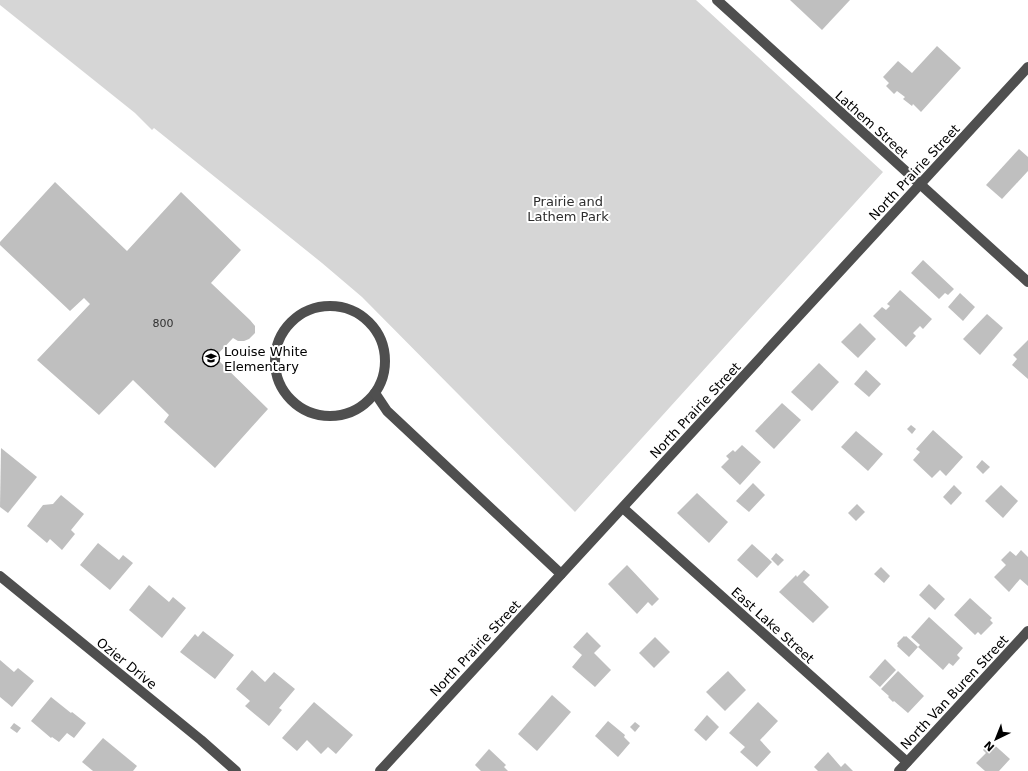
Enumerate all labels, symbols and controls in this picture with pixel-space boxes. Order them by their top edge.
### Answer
street label: Lathem Street [832,88,911,161]
street label: North Prairie Street [866,121,963,223]
park label: Prairie and Lathem Park [527,194,609,224]
house number: 800 [153,317,174,330]
place label: Louise White Elementary [224,344,308,374]
school or university icon: Louise White Elementary [201,348,221,368]
street label: North Prairie Street [647,359,744,461]
street label: East Lake Street [728,584,817,666]
street label: North Prairie Street [427,597,524,699]
street label: North Van Buren Street [897,632,1011,752]
street label: Ozier Drive [94,635,160,692]
north arrow [976,719,1016,759]

